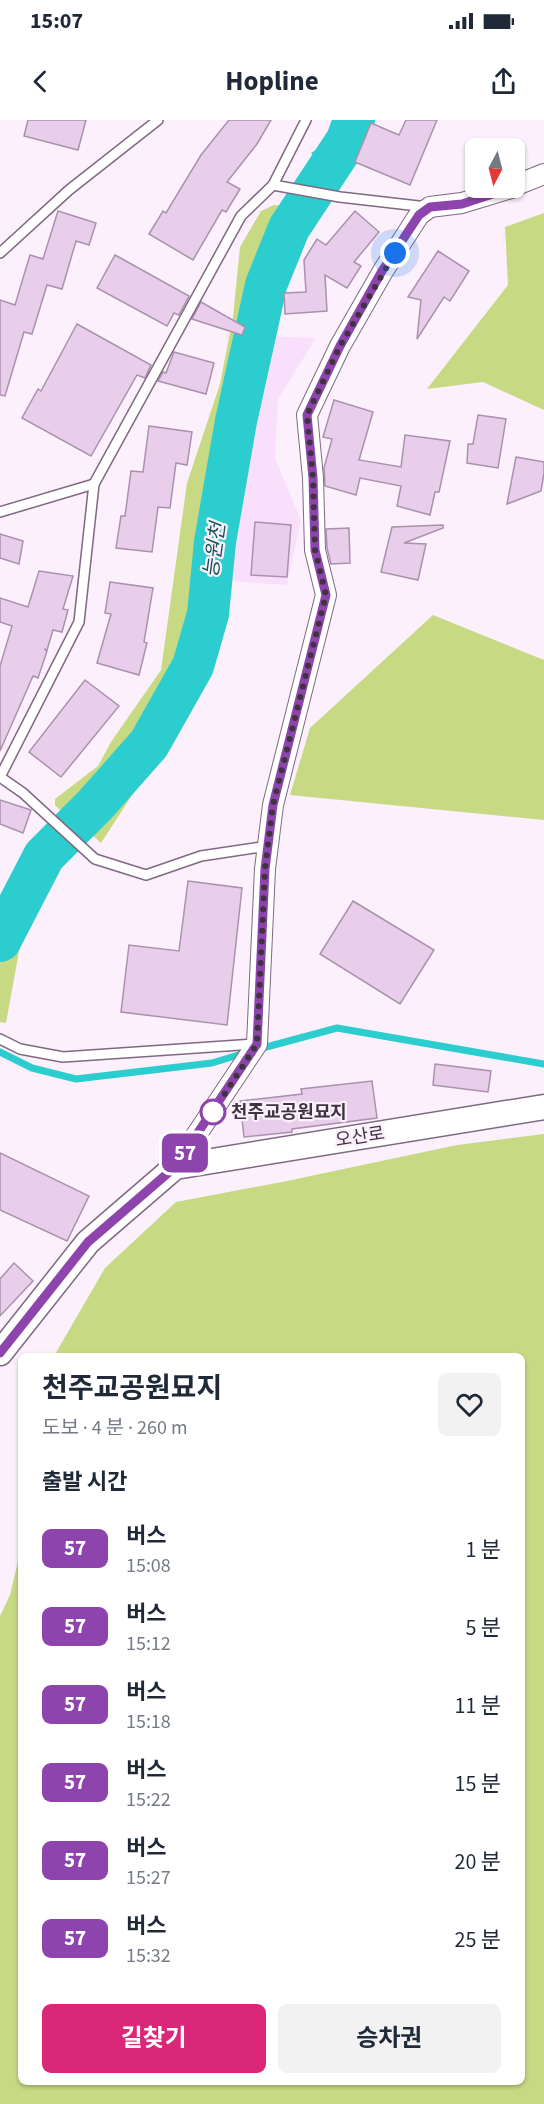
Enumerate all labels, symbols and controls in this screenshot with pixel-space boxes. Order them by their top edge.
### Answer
text: 15:07 [30,5,83,37]
text: Hopline [225,62,319,101]
icon: back [24,65,57,98]
icon: share [487,65,520,98]
north arrow [465,138,525,198]
map controls [465,138,525,198]
your location [380,238,410,268]
water label: 능원천 [197,518,233,579]
marker: 천주교공원묘지 [200,1099,226,1125]
place label: 천주교공원묘지 [231,1100,347,1125]
street label: 오산로 [334,1121,386,1153]
line badge: 57 [158,1134,212,1172]
text: 57 [174,1138,196,1168]
text: 천주교공원묘지 [42,1368,222,1408]
button: heart [438,1373,501,1436]
text: 도보 · 4 분 · 260 m [42,1414,188,1442]
text: 출발 시간 [42,1466,127,1498]
text: 버스 [126,1520,166,1552]
text: 57 [64,1533,86,1563]
text: 1 분 [465,1534,501,1566]
text: 15:08 [126,1552,171,1580]
text: 버스 [126,1598,166,1630]
text: 57 [64,1611,86,1641]
text: 5 분 [465,1612,501,1644]
text: 15:12 [126,1630,171,1658]
text: 버스 [126,1676,166,1708]
text: 57 [64,1689,86,1719]
text: 11 분 [454,1690,501,1722]
text: 15:18 [126,1708,171,1736]
text: 버스 [126,1754,166,1786]
text: 57 [64,1767,86,1797]
text: 15 분 [454,1768,501,1800]
text: 15:22 [126,1786,171,1814]
text: 버스 [126,1832,166,1864]
text: 57 [64,1845,86,1875]
text: 20 분 [454,1846,501,1878]
text: 15:27 [126,1864,171,1892]
text: 버스 [126,1910,166,1942]
text: 57 [64,1923,86,1953]
text: 25 분 [454,1924,501,1956]
text: 15:32 [126,1942,171,1970]
button: 길찾기 [42,2004,266,2073]
button: 승차권 [278,2004,501,2073]

